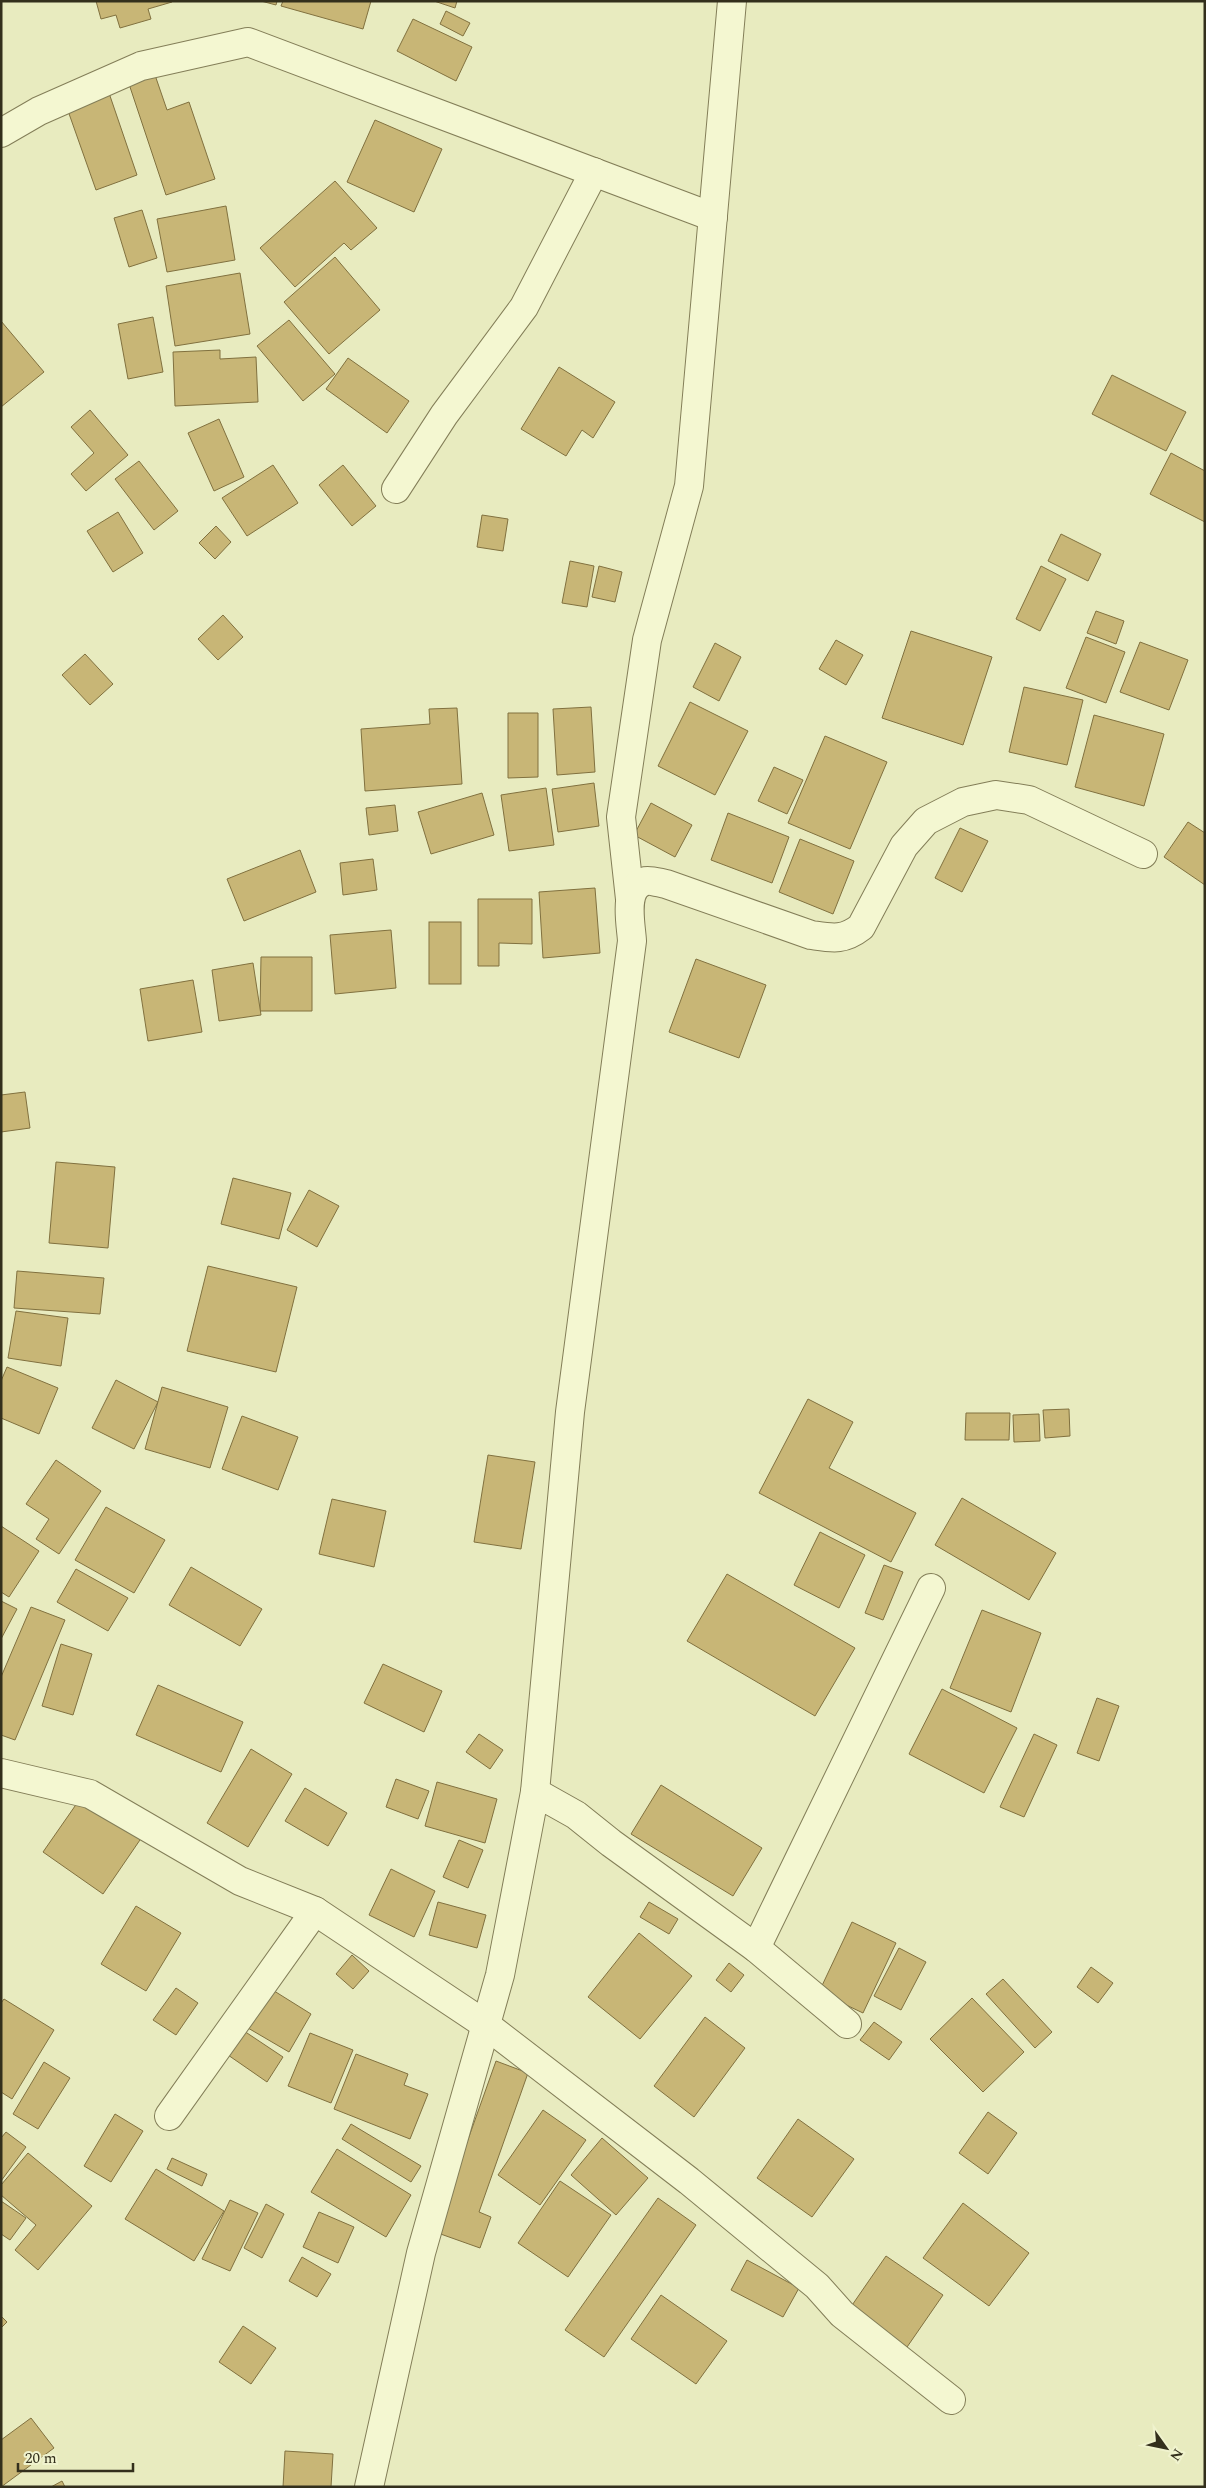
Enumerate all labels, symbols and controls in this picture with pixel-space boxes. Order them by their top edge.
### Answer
north arrow [1141,2423,1191,2473]
scale bar [18,2440,132,2472]
text: N [1165,2444,1188,2465]
text: 20 m [25,2447,57,2470]

